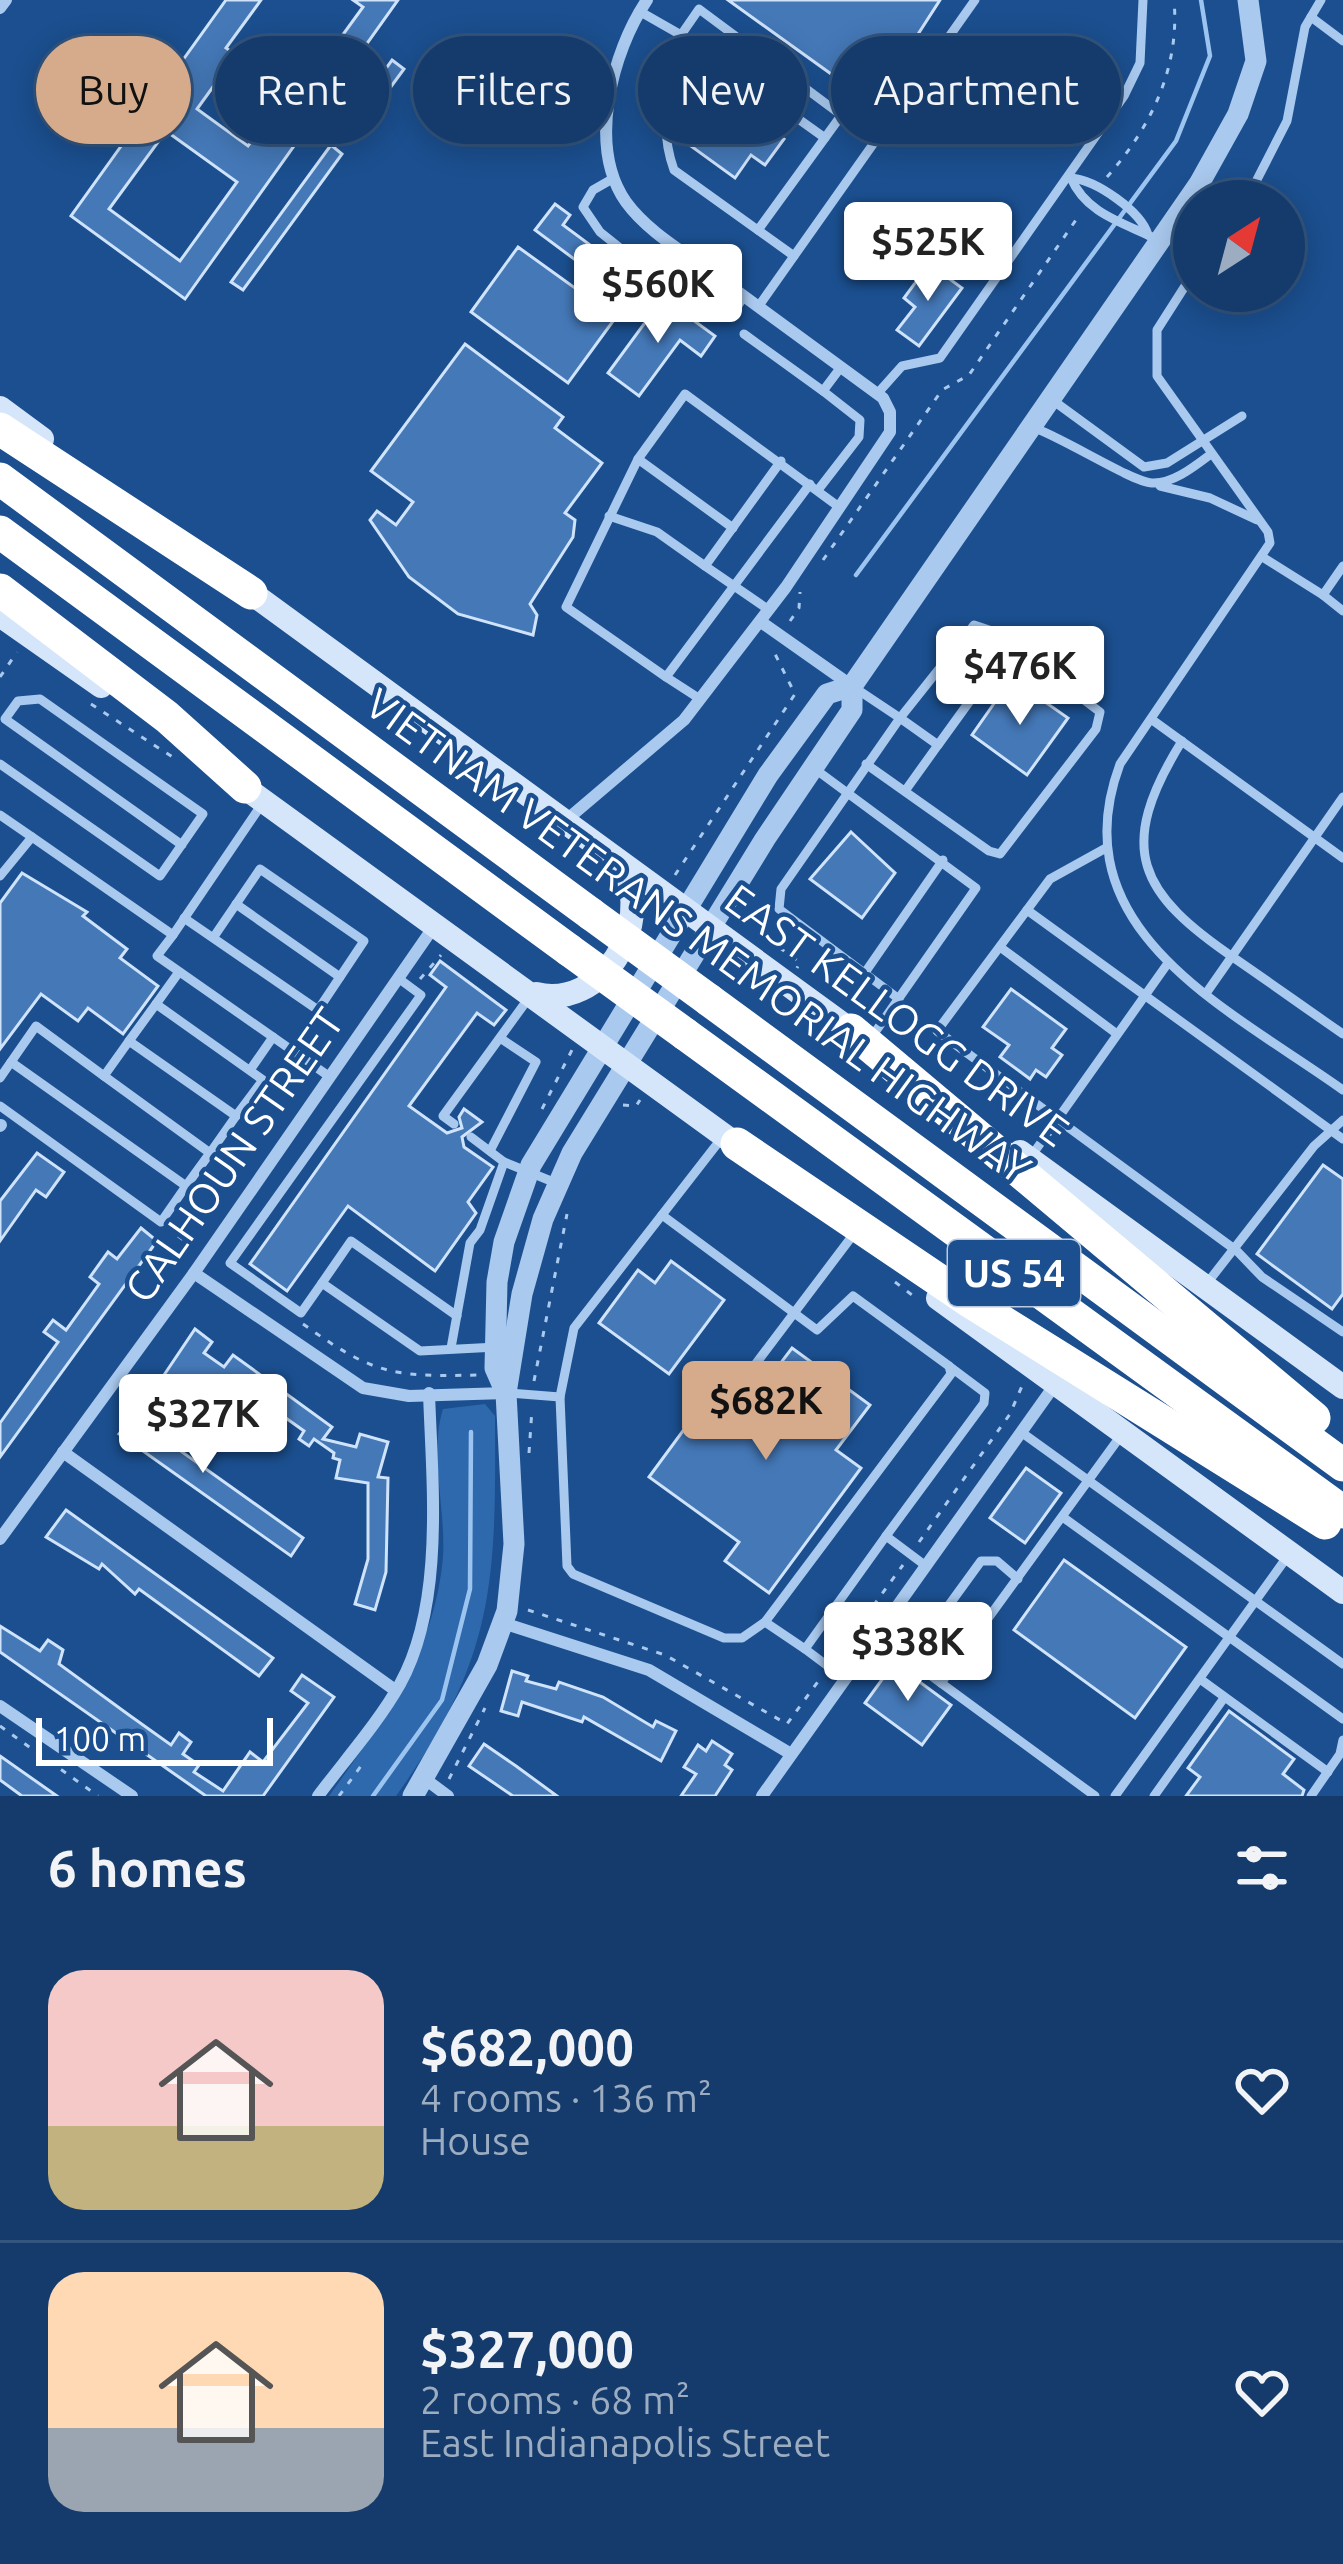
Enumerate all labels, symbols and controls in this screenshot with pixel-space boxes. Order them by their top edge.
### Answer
chip: Buy [36,36,191,144]
chip: Rent [215,36,389,144]
chip: Filters [413,36,614,144]
chip: New [638,36,807,144]
chip: Apartment [831,36,1121,144]
north arrow [1173,180,1305,312]
map controls [1173,180,1305,312]
pin: $525K [844,202,1012,304]
text: $525K [871,219,985,262]
pin: $560K [574,244,742,346]
text: $560K [601,261,715,304]
pin: $476K [936,626,1104,728]
text: $476K [963,643,1077,686]
street label: VIETNAM VETERANS MEMORIAL HIGHWAY [357,679,1040,1193]
street label: EAST KELLOGG DRIVE [717,874,1078,1155]
street label: CALHOUN STREET [115,999,353,1311]
road number: US 54 [948,1240,1080,1306]
pin: $682K [682,1361,850,1463]
pin: $327K [119,1374,287,1476]
text: $682K [709,1378,823,1421]
text: $327K [146,1391,260,1434]
pin: $338K [824,1602,992,1704]
text: $338K [851,1619,965,1662]
scale bar [36,1712,273,1765]
text: 100 m [54,1720,146,1757]
icon: filters [1229,1835,1295,1901]
text: 6 homes [48,1839,247,1897]
icon: home [144,2018,288,2162]
text: $682,000 [420,2018,634,2076]
icon: heart [1229,2057,1295,2123]
text: 4 rooms · 136 m² [420,2076,712,2119]
text: House [420,2119,531,2162]
icon: home [144,2320,288,2464]
text: $327,000 [420,2320,634,2378]
icon: heart [1229,2359,1295,2425]
text: 2 rooms · 68 m² [420,2378,690,2421]
text: East Indianapolis Street [420,2421,830,2464]

